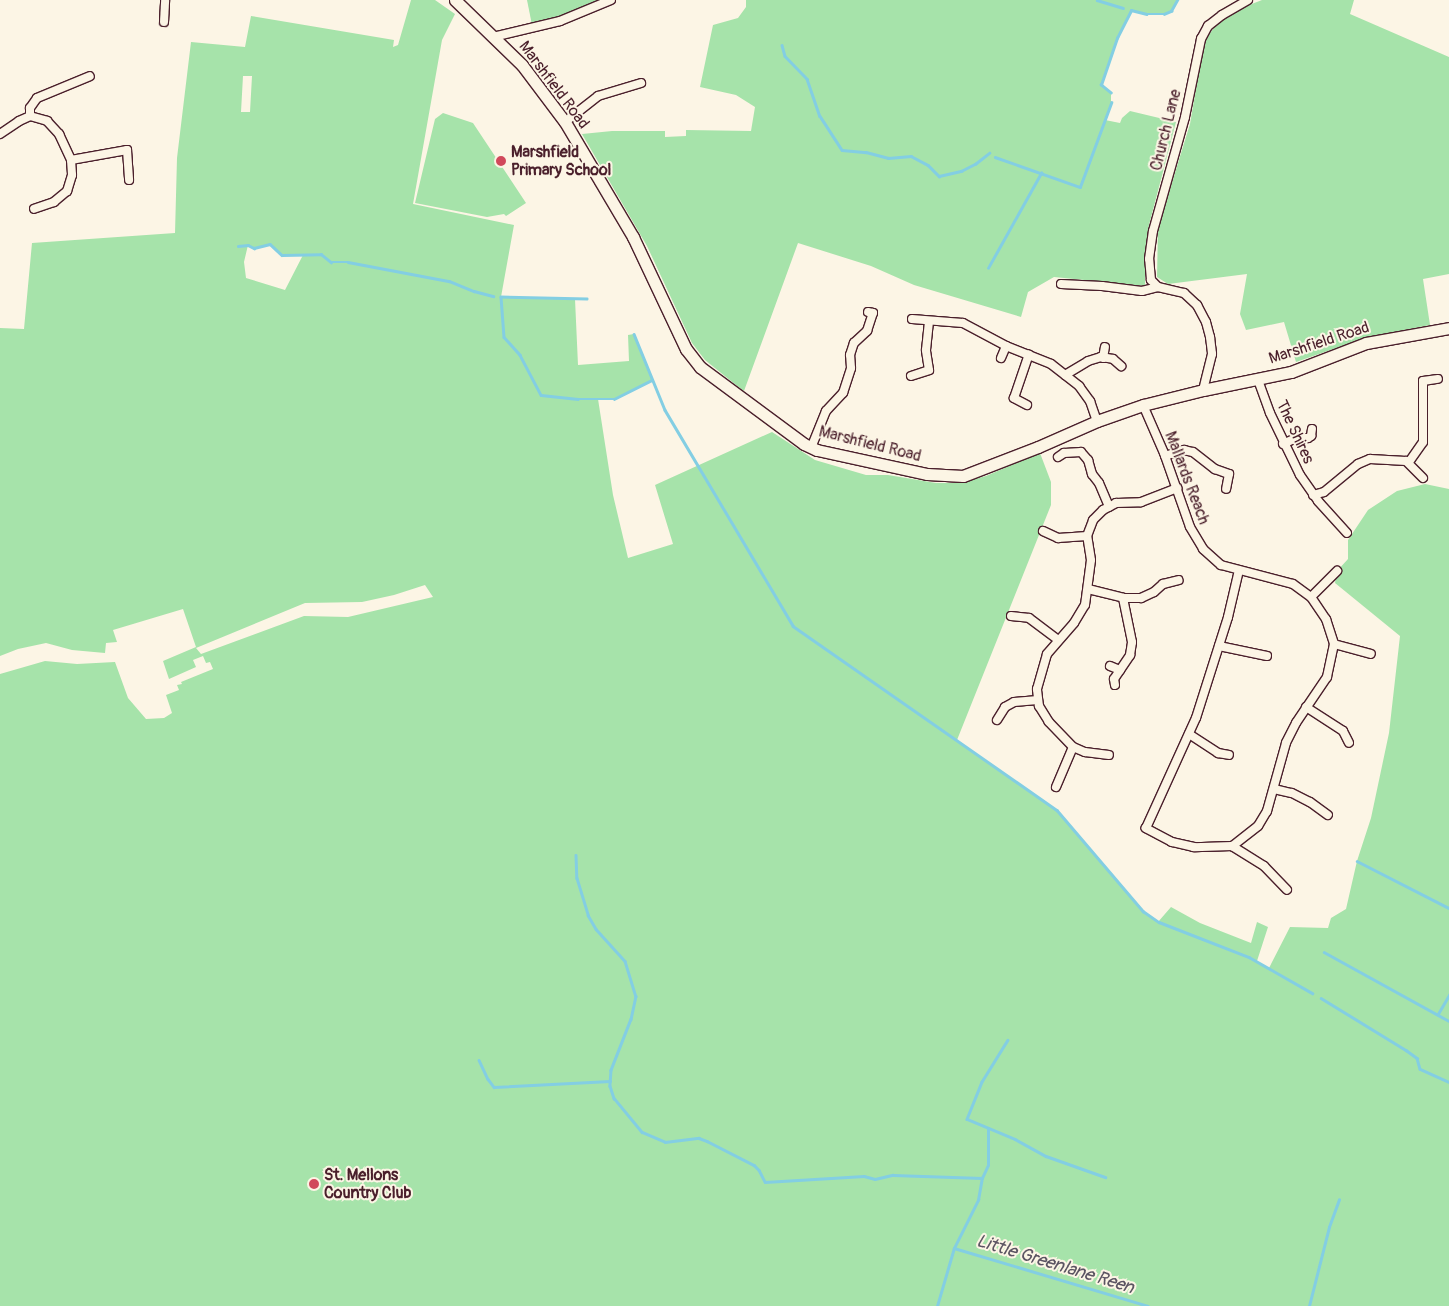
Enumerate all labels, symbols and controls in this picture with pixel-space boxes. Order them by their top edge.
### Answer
street label: Marshfield Road [515,37,593,133]
street label: Church Lane [1147,87,1185,173]
place label: Marshfield Primary School [511,142,611,180]
marker: Marshfield Primary School [495,155,507,167]
street label: Marshfield Road [1266,318,1372,368]
street label: The Shires [1272,397,1318,467]
street label: Marshfield Road [817,422,923,466]
street label: Mallards Reach [1160,429,1214,527]
place label: St. Mellons Country Club [324,1165,411,1203]
marker: St. Mellons Country Club [308,1178,320,1190]
water label: Little Greenlane Reen [974,1231,1136,1299]

